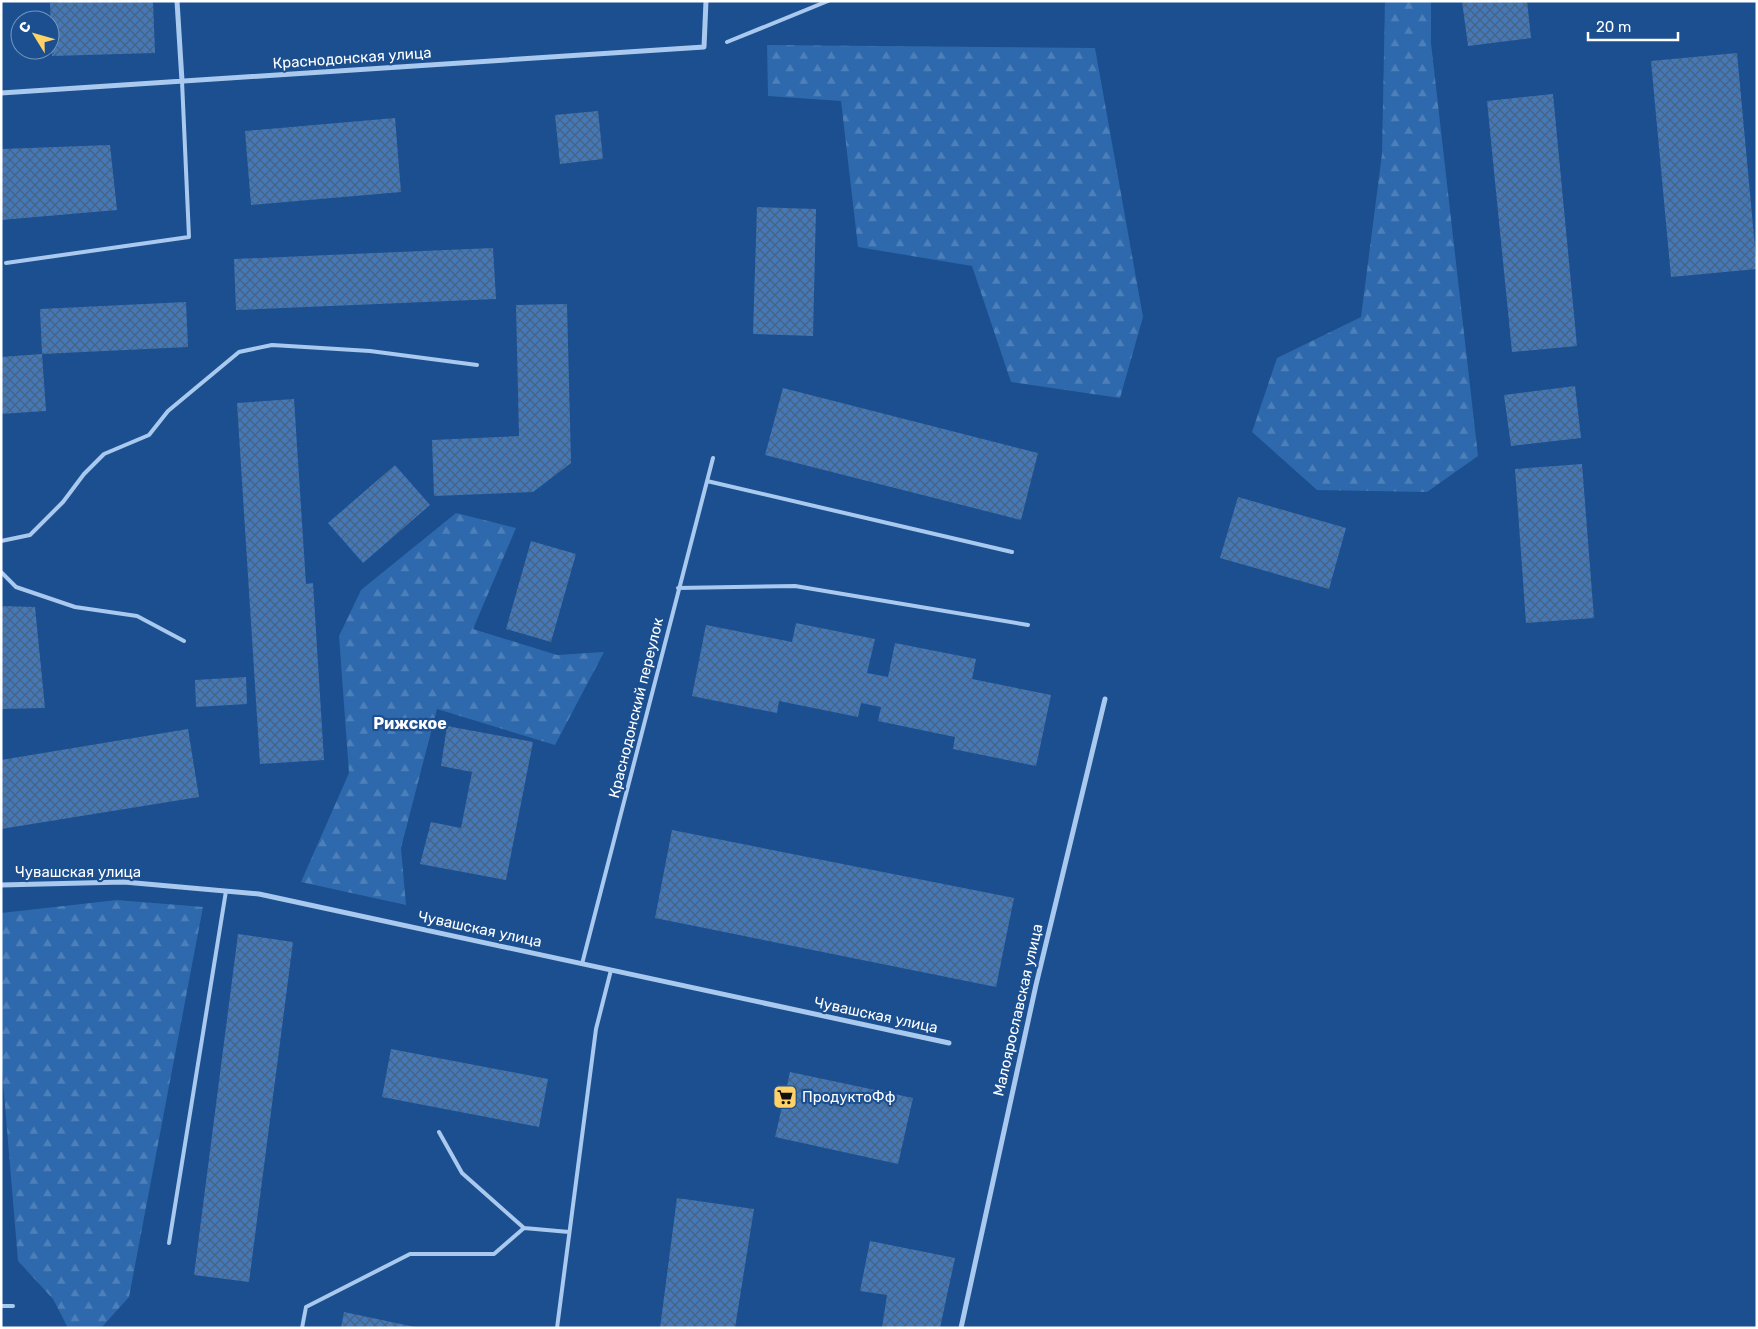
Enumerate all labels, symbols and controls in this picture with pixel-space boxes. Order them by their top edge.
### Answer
north arrow [10,10,60,60]
scale bar [1588,10,1678,42]
text: С [15,18,35,37]
text: 20 m [1596,18,1631,36]
street label: Краснодонская улица [272,43,432,73]
street label: Краснодонский переулок [605,616,667,800]
district label: Рижское [373,714,447,733]
street label: Чувашская улица [15,863,141,881]
street label: Чувашская улица [416,907,544,951]
street label: Малоярославская улица [989,922,1047,1098]
street label: Чувашская улица [812,993,940,1037]
supermarket icon: ПродуктоФф [772,1084,798,1110]
place label: ПродуктоФф [802,1088,895,1106]

